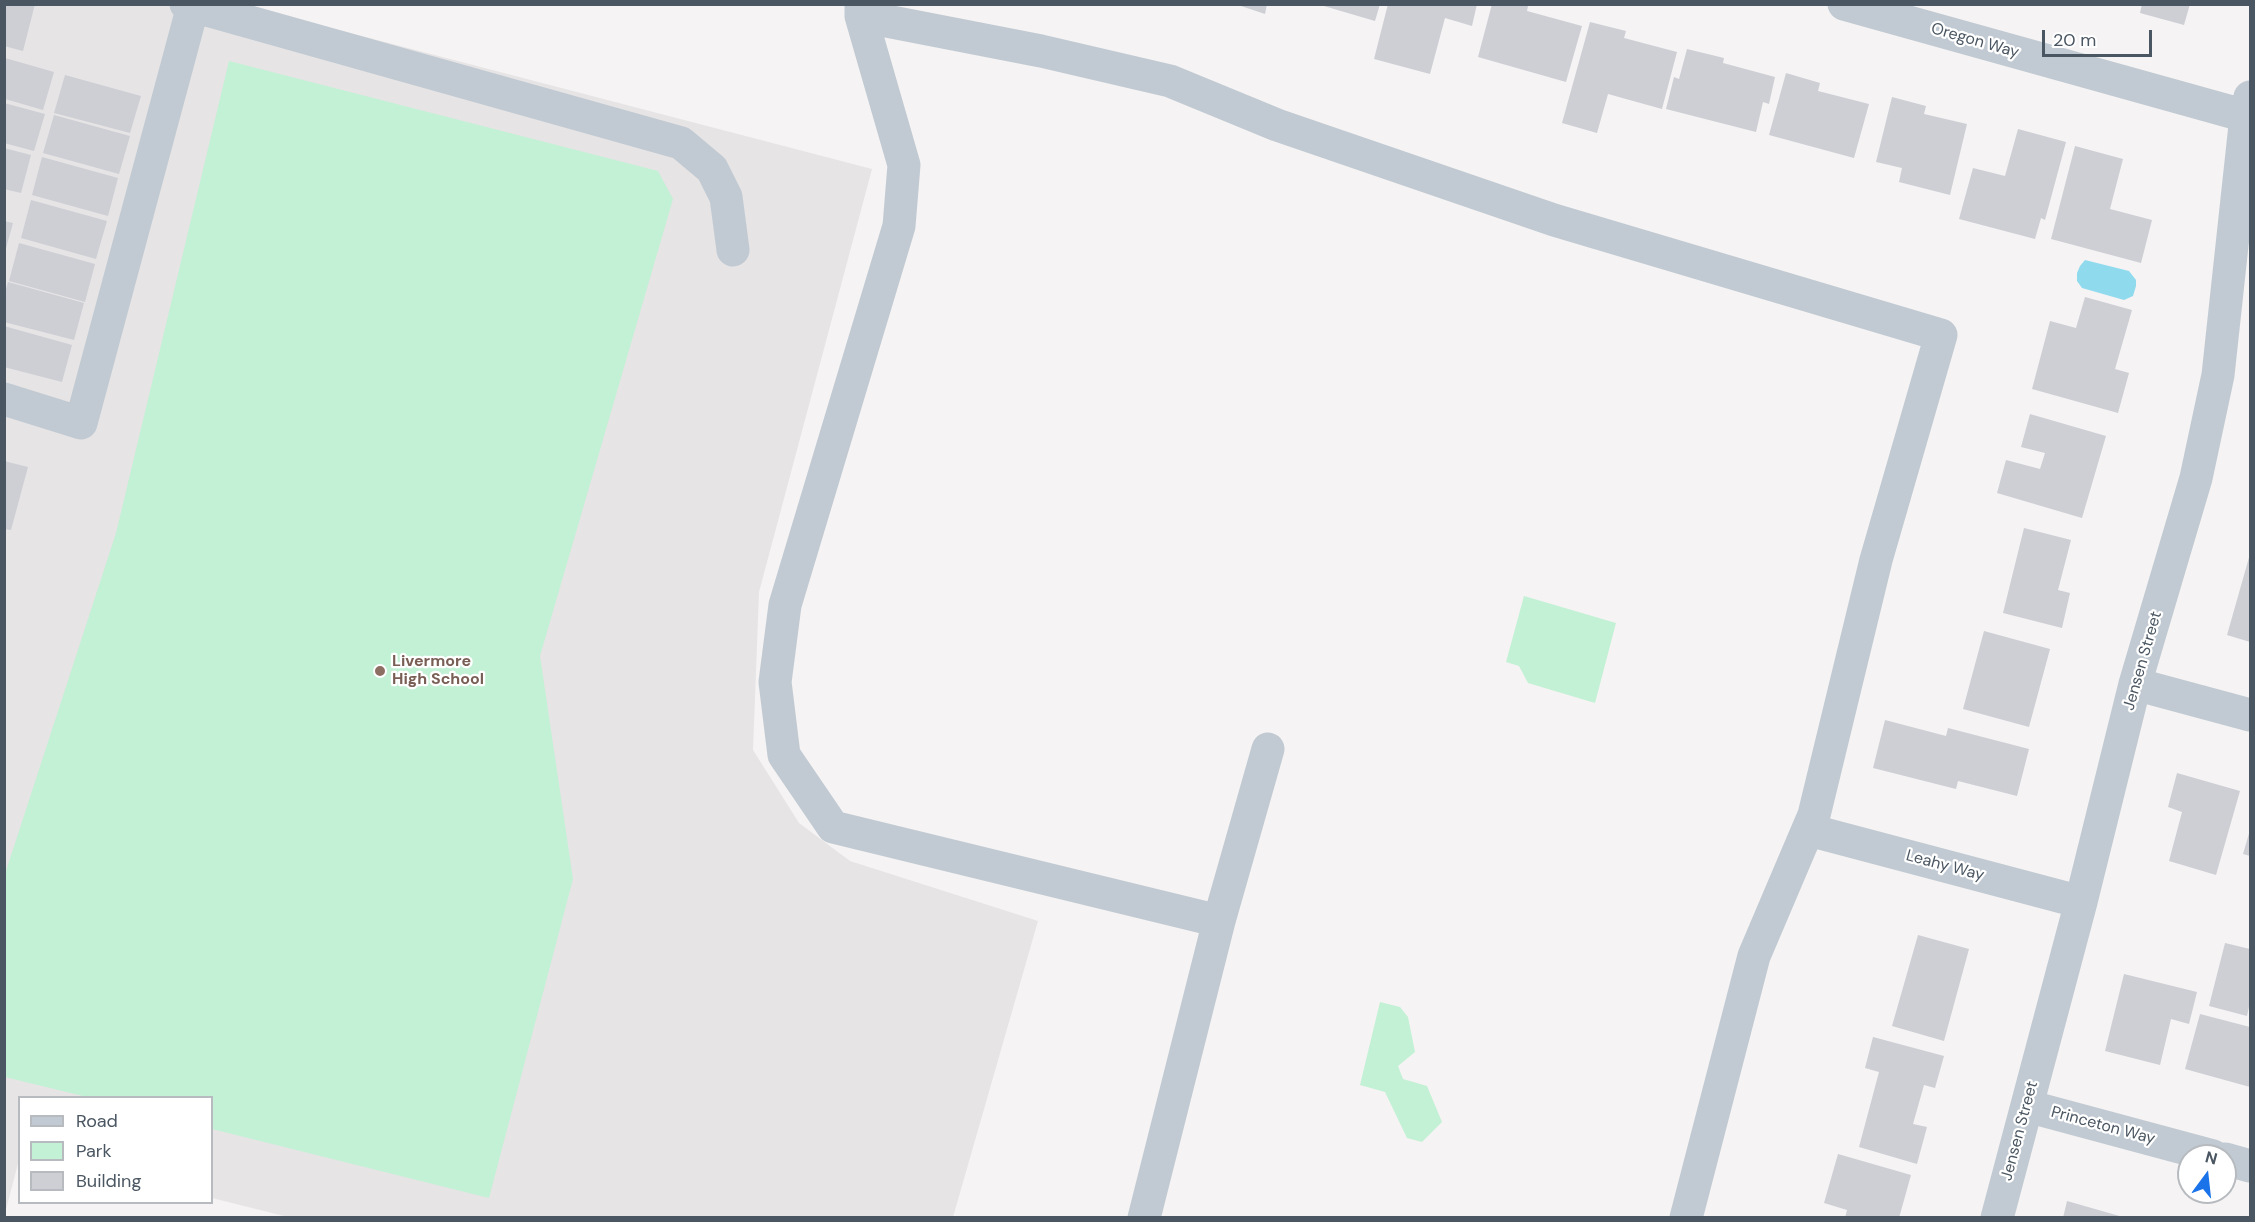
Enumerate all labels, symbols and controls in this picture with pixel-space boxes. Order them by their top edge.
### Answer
scale bar [2045,18,2154,56]
street label: Oregon Way [1929,19,2021,63]
text: 20 m [2053,28,2096,52]
street label: Jensen Street [2120,609,2166,713]
place label: Livermore High School [392,652,484,690]
marker: Livermore High School [373,664,387,678]
street label: Leahy Way [1904,846,1986,886]
street label: Jensen Street [1998,1079,2042,1183]
legend [18,1096,213,1204]
street label: Princeton Way [2049,1103,2157,1149]
text: Road [76,1109,118,1133]
text: Park [76,1139,112,1163]
north arrow [2177,1144,2237,1204]
text: N [2203,1146,2220,1170]
text: Building [76,1169,141,1193]

